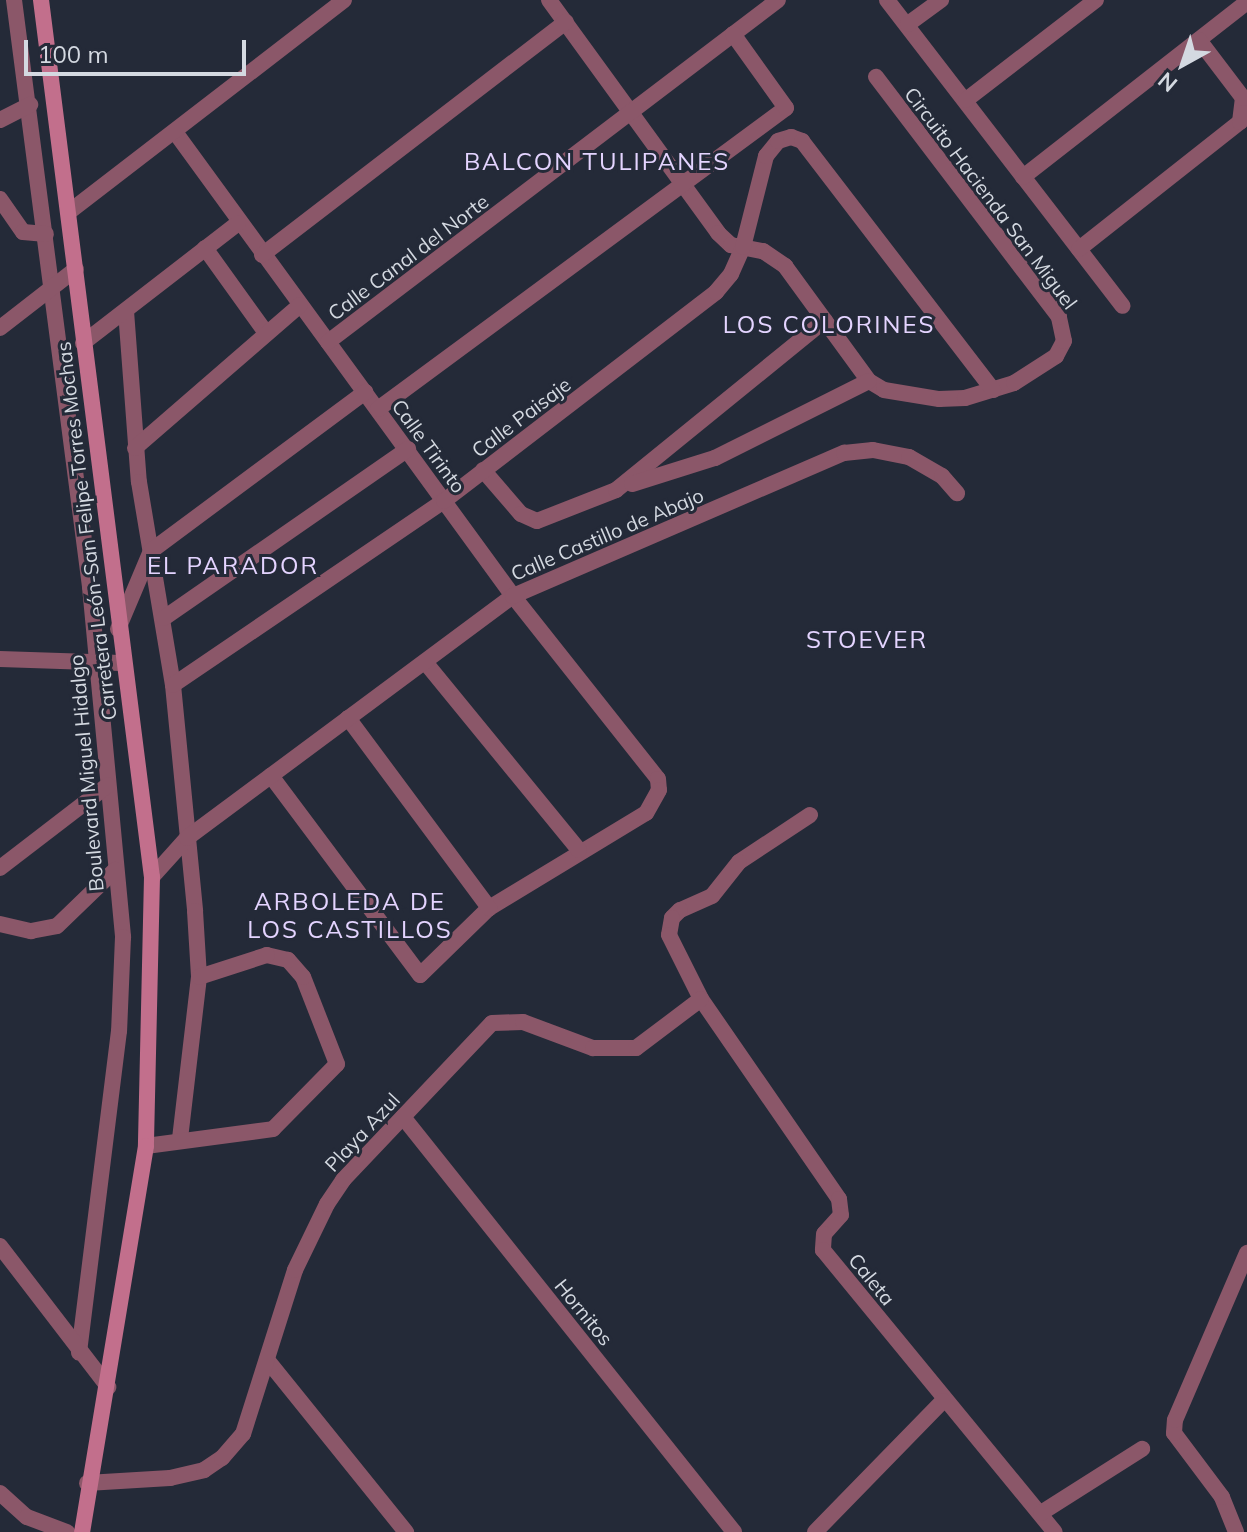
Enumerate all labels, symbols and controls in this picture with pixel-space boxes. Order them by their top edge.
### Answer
scale bar [28,24,250,74]
north arrow [1143,24,1223,104]
text: 100 m [38,39,109,69]
text: N [1152,66,1183,98]
street label: Circuito Hacienda San Miguel [900,82,1082,314]
district label: BALCON TULIPANES [464,148,730,176]
street label: Calle Canal del Norte [323,189,493,325]
district label: LOS COLORINES [723,311,935,339]
street label: Carretera León-San Felipe Torres Mochas [51,340,121,722]
street label: Calle Paisaje [467,372,575,462]
street label: Calle Tirinto [387,395,471,497]
street label: Calle Castillo de Abajo [507,483,707,585]
district label: EL PARADOR [147,552,319,580]
district label: STOEVER [806,626,928,654]
street label: Boulevard Miguel Hidalgo [64,654,108,892]
district label: ARBOLEDA DE LOS CASTILLOS [247,888,453,944]
street label: Playa Azul [320,1088,404,1176]
street label: Caleta [844,1248,900,1310]
street label: Hornitos [550,1274,618,1350]

